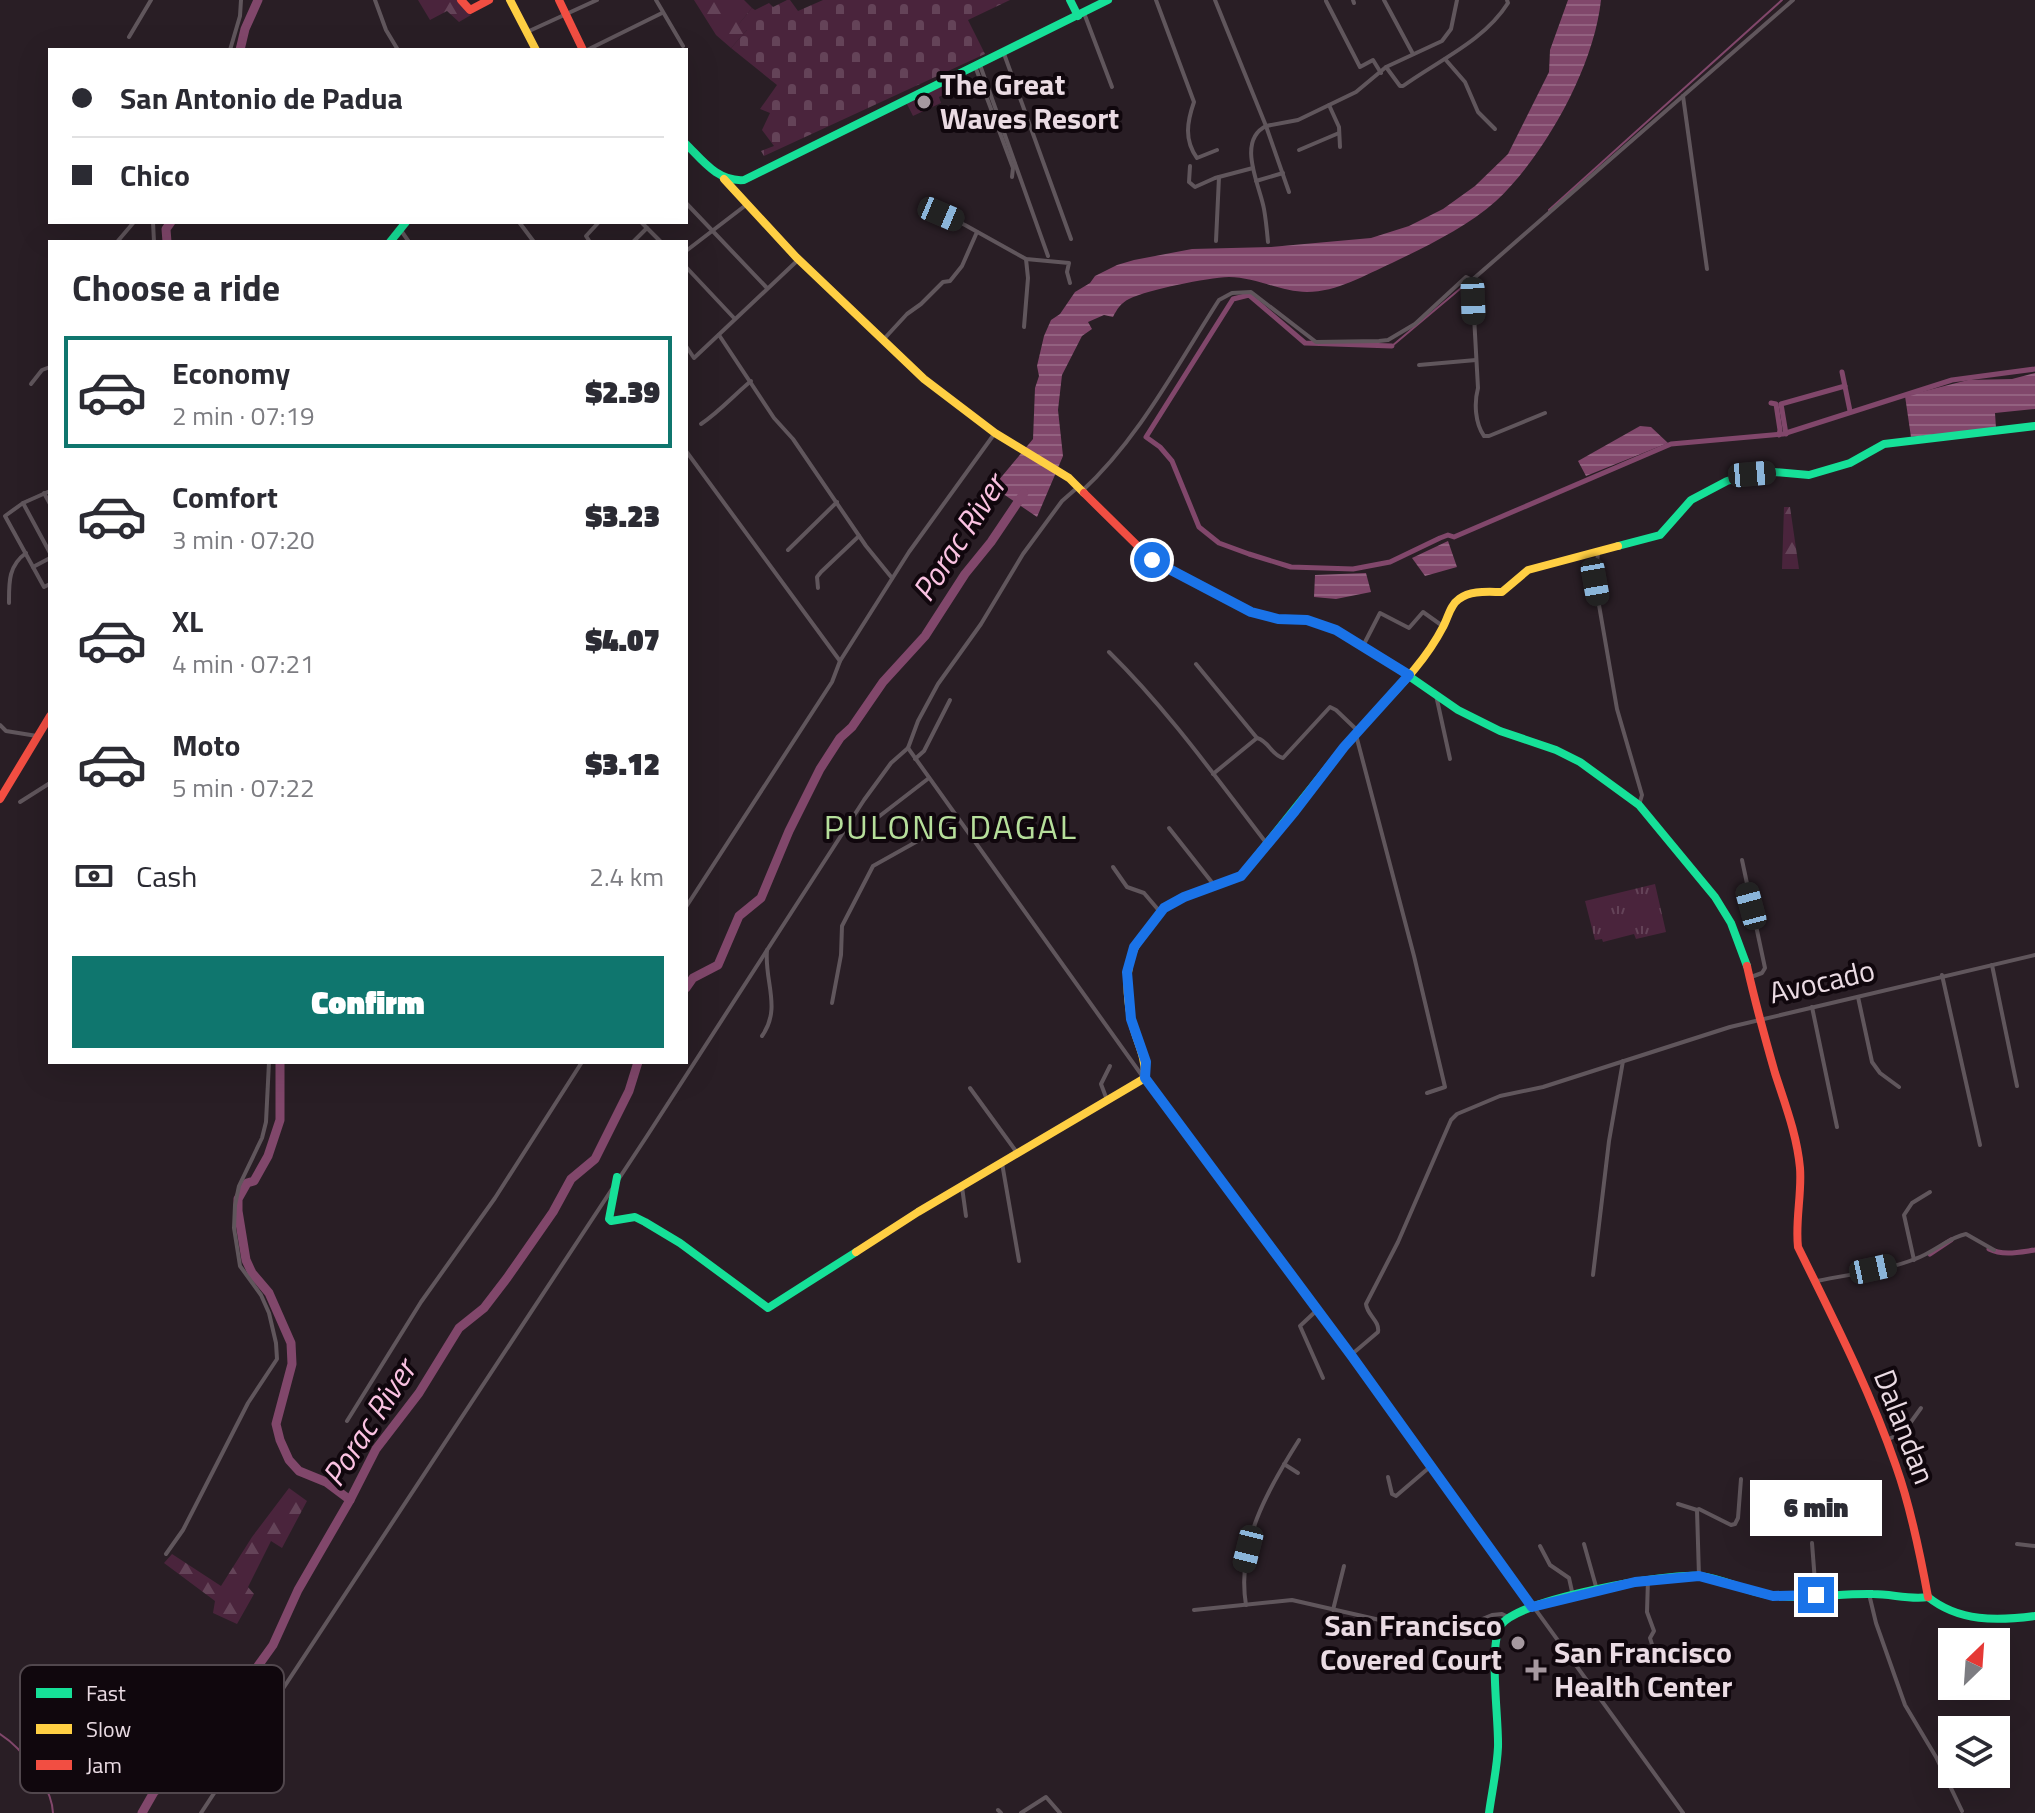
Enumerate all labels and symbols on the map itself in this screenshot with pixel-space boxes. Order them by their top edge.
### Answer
place label: The Great Waves Resort [940,61,1119,141]
marker: The Great Waves Resort [915,93,933,111]
car [914,194,968,234]
car [1460,277,1486,325]
car [1727,460,1777,488]
water label: Porac River [899,461,1019,610]
route start [1134,542,1170,578]
car [1579,556,1611,608]
district label: PULONG DAGAL [824,800,1078,852]
car [1733,880,1769,932]
street label: Avocado [1764,947,1879,1015]
car [1847,1252,1899,1286]
water label: Porac River [309,1346,429,1495]
street label: Dalandan [1862,1363,1948,1491]
callout: 6 min [1750,1479,1882,1535]
car [1231,1523,1265,1575]
route end [1798,1577,1834,1613]
place label: San Francisco Covered Court [1320,1602,1502,1682]
north arrow [1938,1628,2010,1700]
place label: San Francisco Health Center [1554,1629,1732,1709]
marker: San Francisco Covered Court [1509,1634,1527,1652]
marker: San Francisco Health Center [1525,1659,1547,1681]
legend [20,1665,284,1793]
text: Fast [86,1676,126,1710]
text: Slow [86,1712,132,1746]
text: Jam [86,1748,122,1782]

